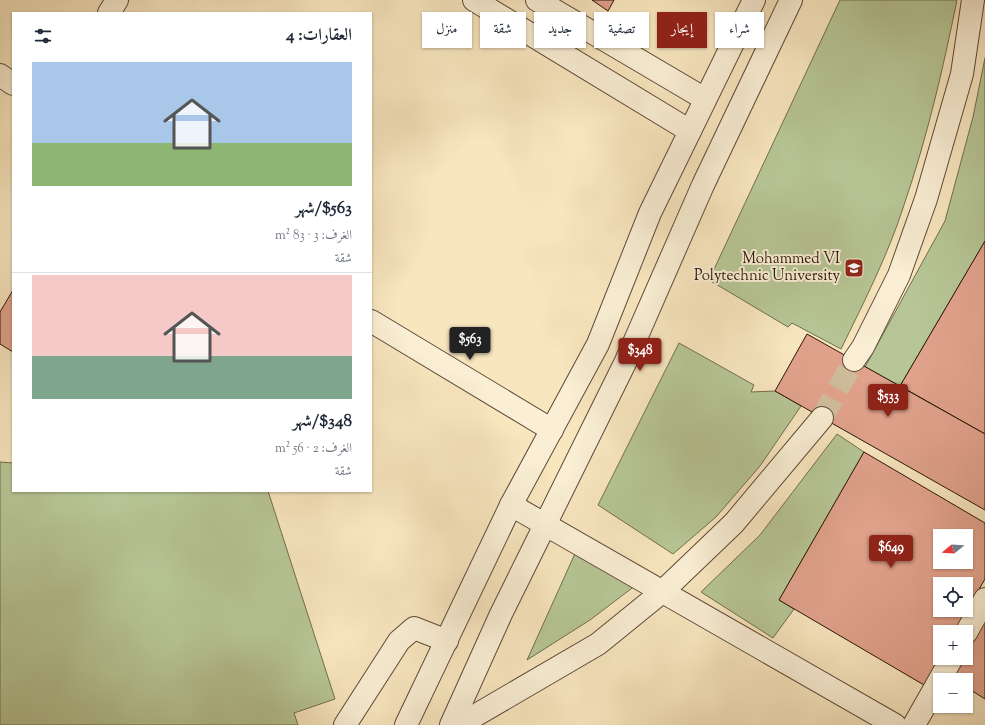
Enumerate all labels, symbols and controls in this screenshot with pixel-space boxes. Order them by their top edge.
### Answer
chip: منزل [422,12,472,48]
chip: شقة [480,12,526,48]
chip: جديد [534,12,586,48]
chip: تصفية [594,12,649,48]
chip: إيجار [657,12,707,48]
chip: شراء [715,12,764,48]
text: العقارات: 4 [286,24,352,48]
icon: filters [32,25,54,47]
icon: home [156,88,228,160]
text: $563/شهر [295,197,352,221]
text: الغرف: 3 · 83 m² [275,227,352,245]
place label: Mohammed VI Polytechnic University [694,249,841,287]
text: شقة [335,250,352,268]
school or university icon: Mohammed VI Polytechnic University [843,257,865,279]
icon: home [156,301,228,373]
pin: $563 [446,327,494,361]
text: $563 [458,331,482,349]
pin: $348 [616,338,664,372]
text: $348 [627,342,653,360]
pin: $533 [864,384,912,418]
text: $533 [877,388,899,406]
text: $348/شهر [292,410,352,434]
text: الغرف: 2 · 56 m² [275,440,352,458]
text: شقة [335,463,352,481]
north arrow [933,529,973,569]
map controls [933,529,973,713]
pin: $649 [867,535,915,569]
text: $649 [878,539,904,557]
button: locate [933,577,973,617]
button: + [933,625,973,665]
button: − [933,673,973,713]

